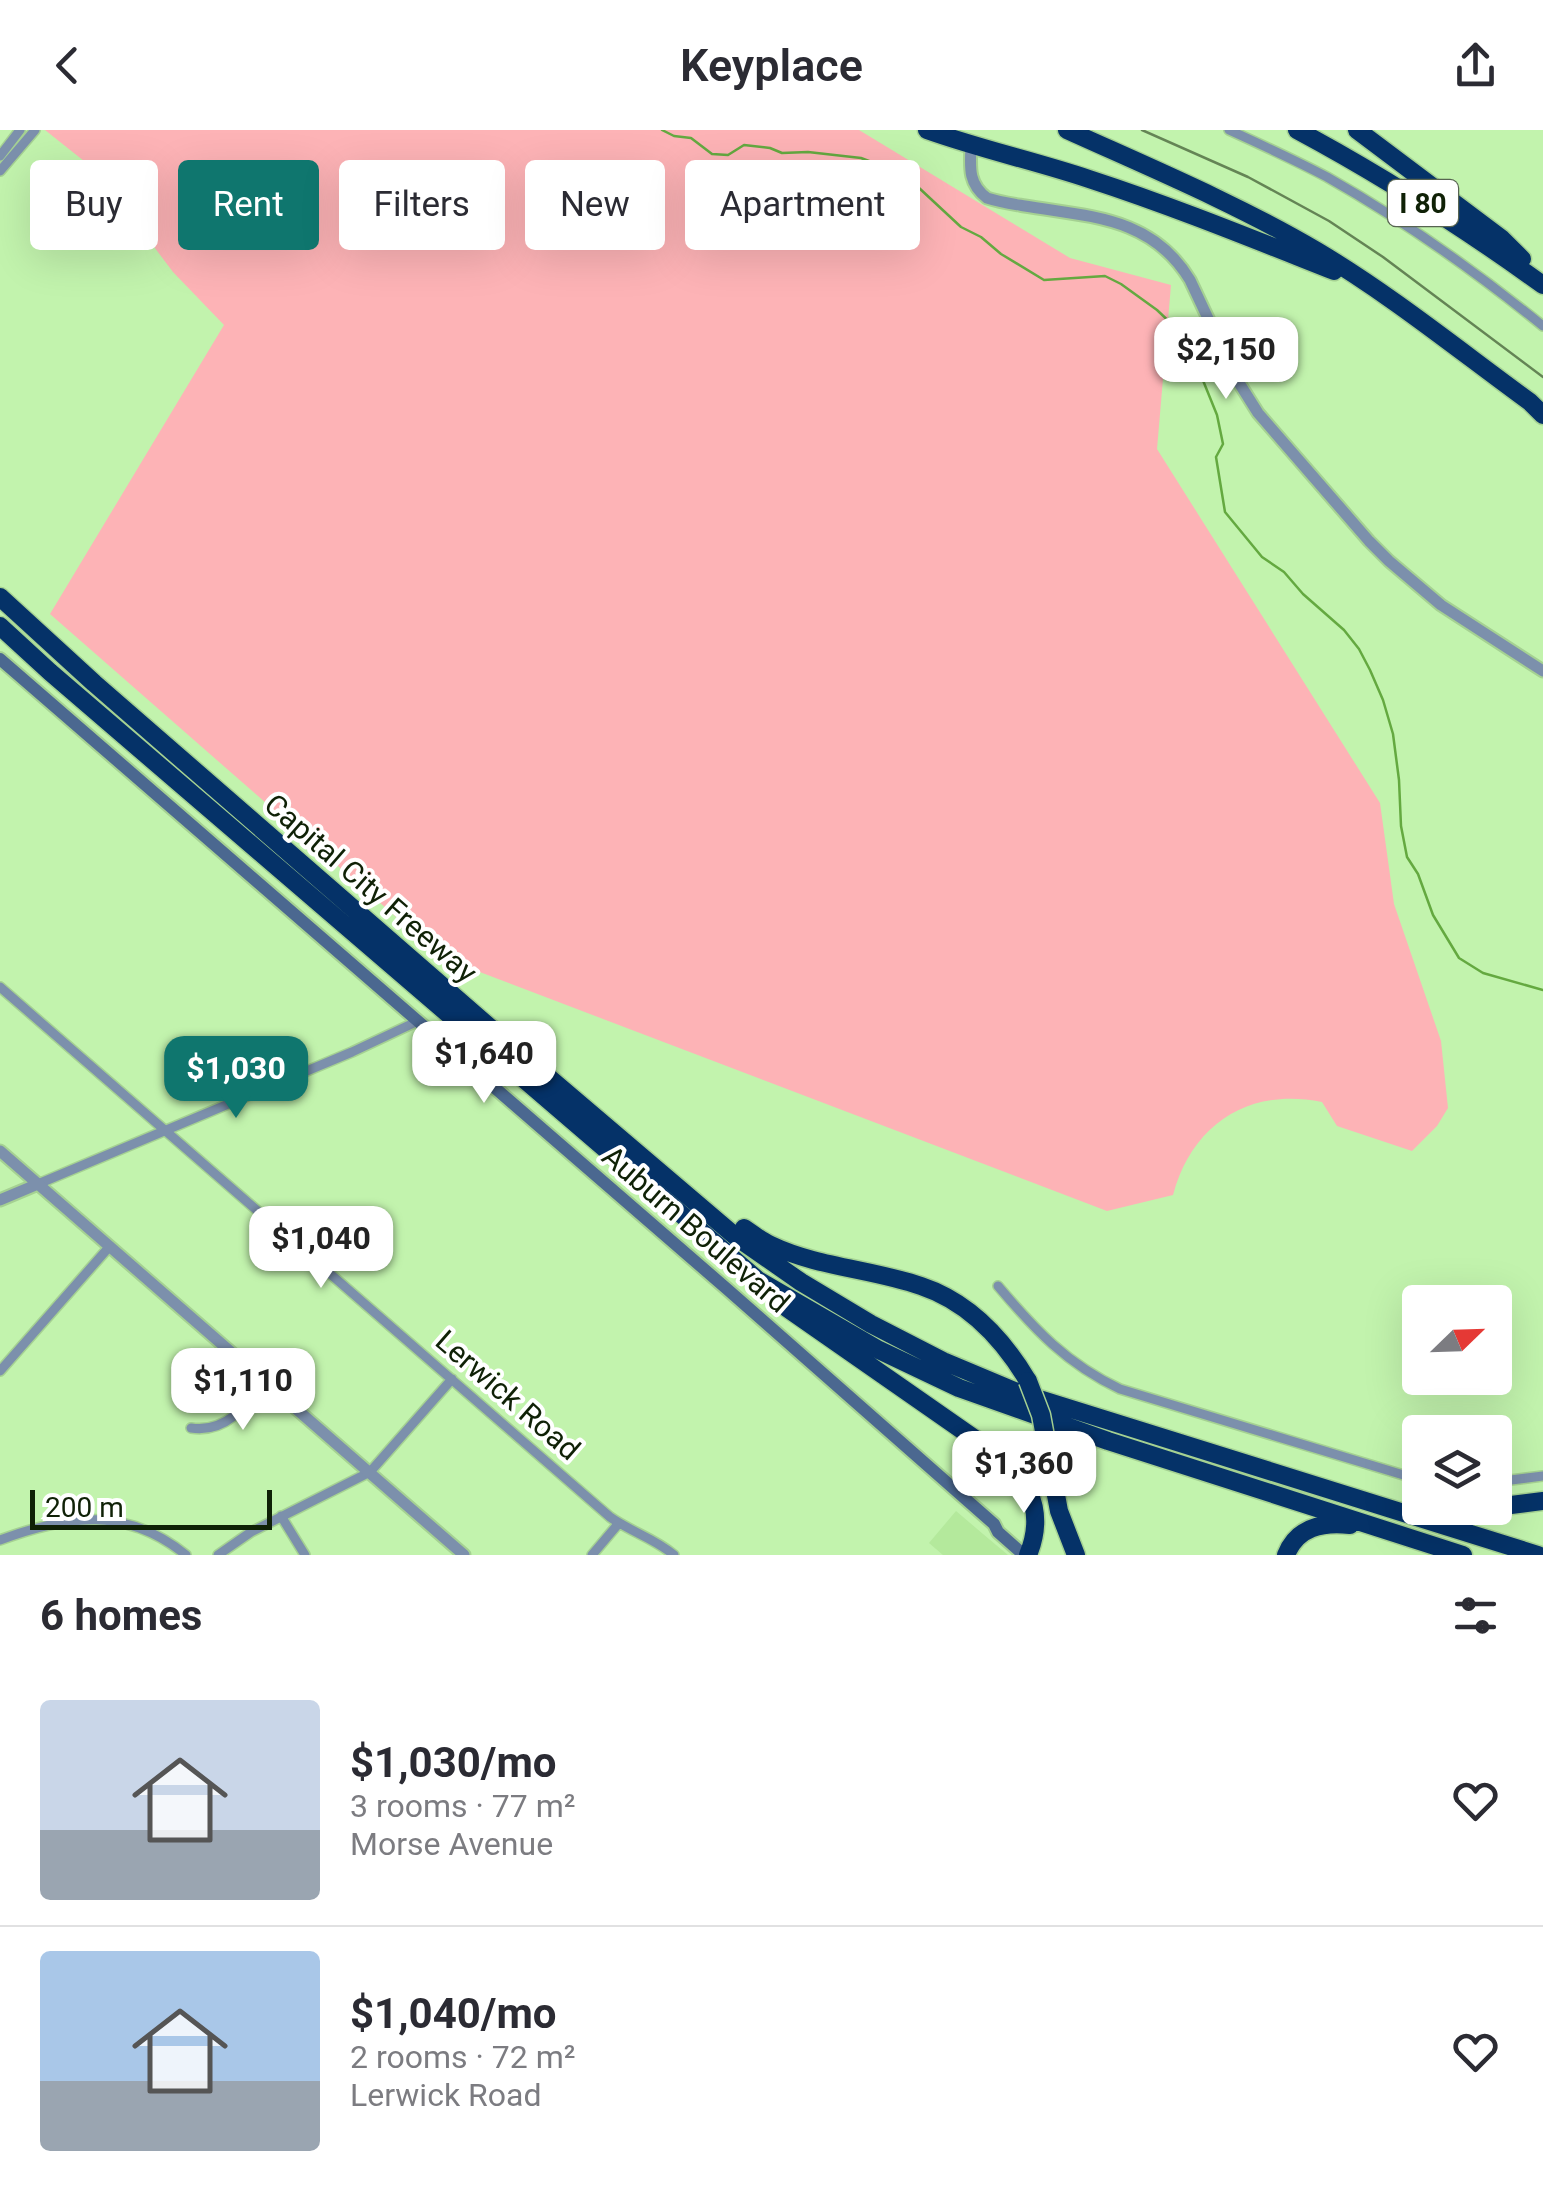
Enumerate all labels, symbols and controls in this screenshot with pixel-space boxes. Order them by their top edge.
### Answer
icon: back [40,38,95,93]
icon: share [1448,38,1503,93]
text: Keyplace [680,39,863,92]
chip: Buy [30,160,158,250]
chip: Rent [178,160,319,250]
chip: Filters [339,160,505,250]
chip: New [525,160,665,250]
chip: Apartment [685,160,920,250]
road number: I 80 [1388,180,1458,226]
pin: $2,150 [1145,317,1307,402]
text: $2,150 [1176,330,1276,368]
street label: Capital City Freeway [258,786,484,990]
pin: $1,640 [403,1021,565,1106]
text: $1,640 [434,1034,534,1072]
pin: $1,030 [155,1036,317,1121]
text: $1,030 [186,1049,286,1087]
street label: Auburn Boulevard [595,1138,797,1320]
pin: $1,040 [240,1206,402,1291]
text: $1,040 [271,1219,371,1257]
north arrow [1402,1285,1512,1395]
map controls [1402,1285,1512,1525]
street label: Lerwick Road [429,1323,587,1467]
pin: $1,110 [162,1348,324,1433]
text: $1,110 [193,1361,293,1399]
button: layers [1402,1415,1512,1525]
pin: $1,360 [943,1431,1105,1516]
text: $1,360 [974,1444,1074,1482]
scale bar [30,1485,272,1530]
text: 200 m [45,1491,124,1524]
icon: filters [1448,1588,1503,1643]
text: 6 homes [40,1591,202,1640]
text: $1,030/mo [350,1738,557,1787]
icon: home [120,1740,240,1860]
icon: heart [1448,1773,1503,1828]
text: 3 rooms · 77 m² [350,1787,575,1825]
text: Morse Avenue [350,1825,553,1863]
text: $1,040/mo [350,1989,557,2038]
icon: home [120,1991,240,2111]
icon: heart [1448,2024,1503,2079]
text: 2 rooms · 72 m² [350,2038,575,2076]
text: Lerwick Road [350,2076,541,2114]

